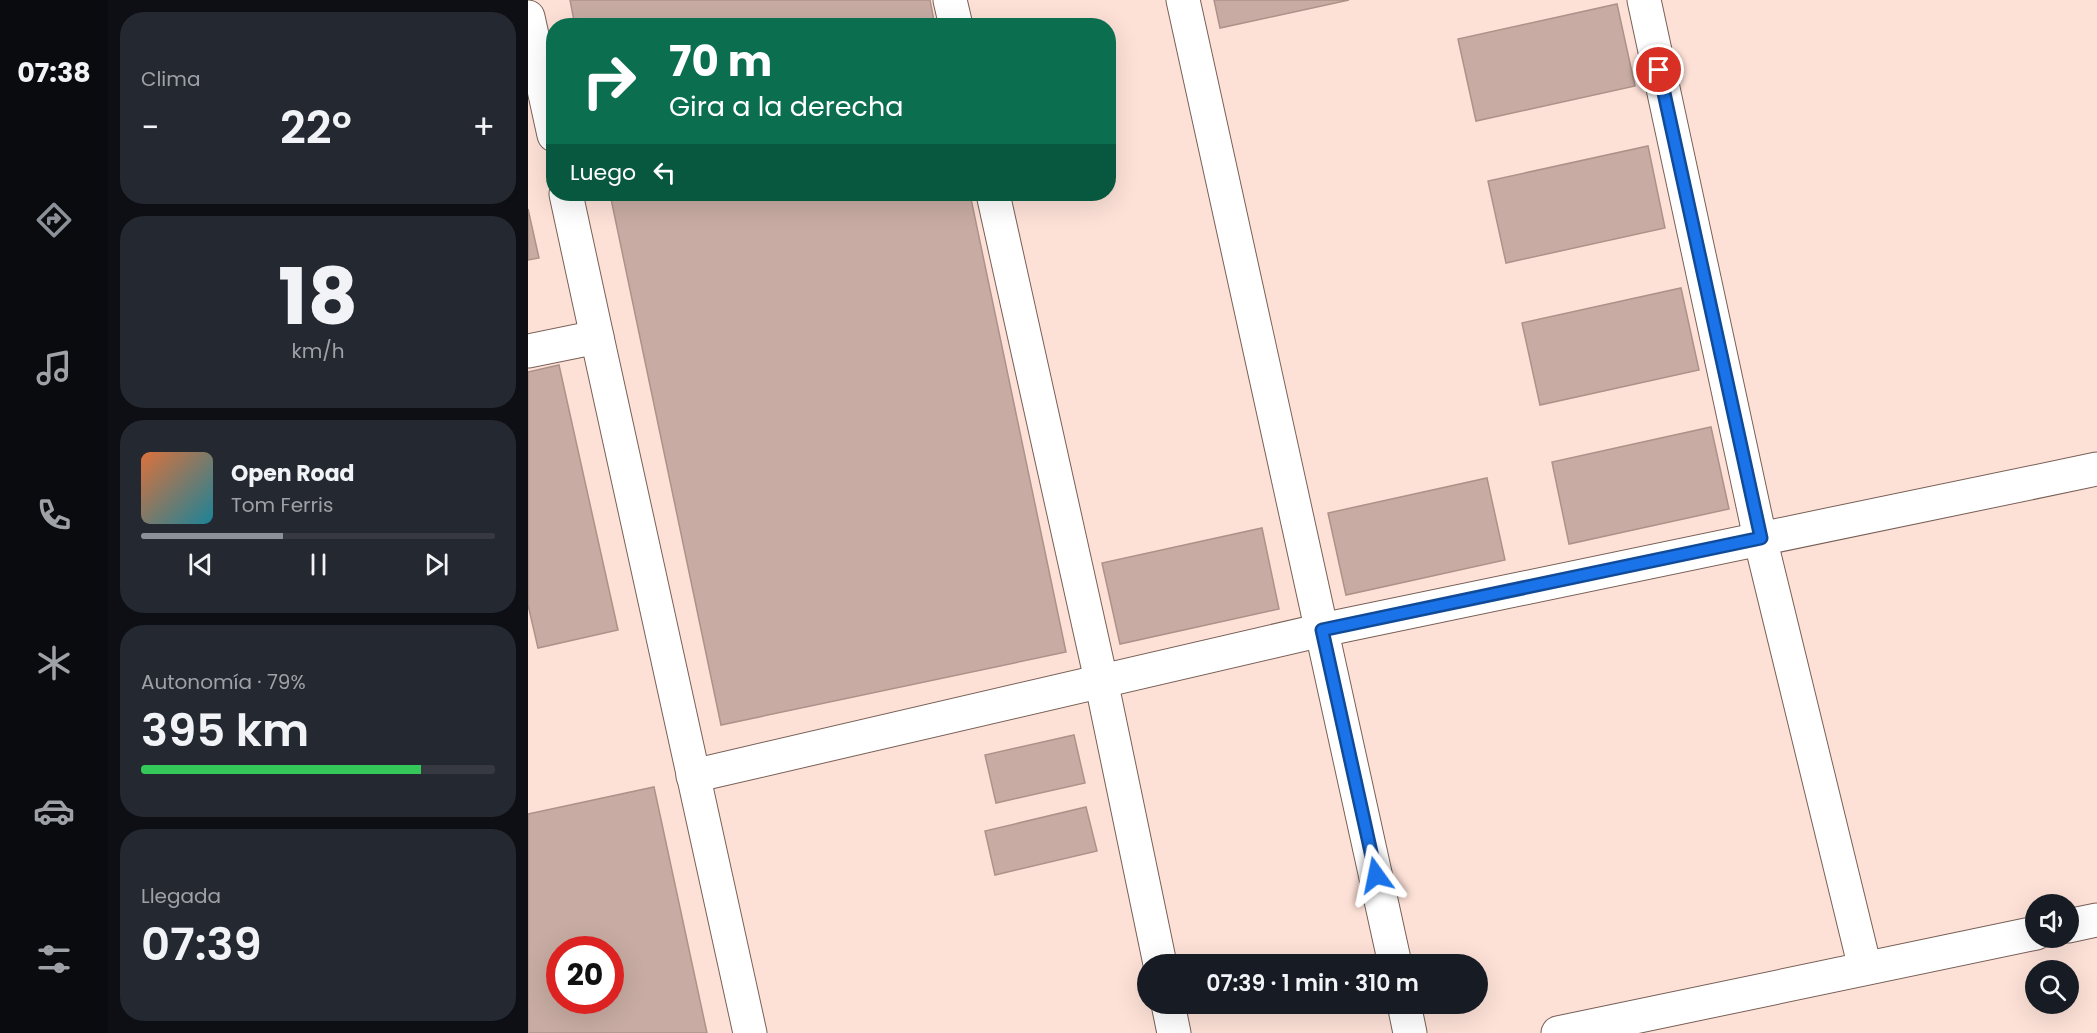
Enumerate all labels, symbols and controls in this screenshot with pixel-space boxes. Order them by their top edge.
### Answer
text: 70 m [669,32,772,91]
icon: right [570,42,648,120]
pin [1633,44,1684,95]
icon: arrive [1642,53,1675,86]
text: 07:38 [17,54,91,91]
text: Clima [141,65,200,93]
text: Gira a la derecha [669,88,903,125]
text: 22° [280,96,352,159]
text: − [141,104,159,151]
text: + [472,104,495,151]
icon: left [648,156,681,189]
text: Luego [570,157,636,188]
icon: directions [33,199,75,241]
text: 18 [278,242,358,351]
text: km/h [291,337,345,365]
icon: music [33,347,75,389]
text: Open Road [231,458,355,489]
text: Tom Ferris [231,491,333,519]
icon: phone [33,494,75,536]
icon: previous [184,548,217,581]
icon: pause [302,548,335,581]
icon: next [420,548,453,581]
icon: climate [33,642,75,684]
text: Autonomía · 79% [141,668,306,696]
text: 395 km [141,699,309,762]
icon: car [33,790,75,832]
position arrow [1344,843,1408,907]
text: Llegada [141,882,221,910]
map controls [2025,894,2079,1014]
button: sound [2025,894,2079,948]
text: 07:39 [141,913,262,976]
speed limit sign: 20 [546,936,624,1014]
icon: filters [33,938,75,980]
button: search [2025,960,2079,1014]
text: 07:39 · 1 min · 310 m [1206,968,1419,999]

